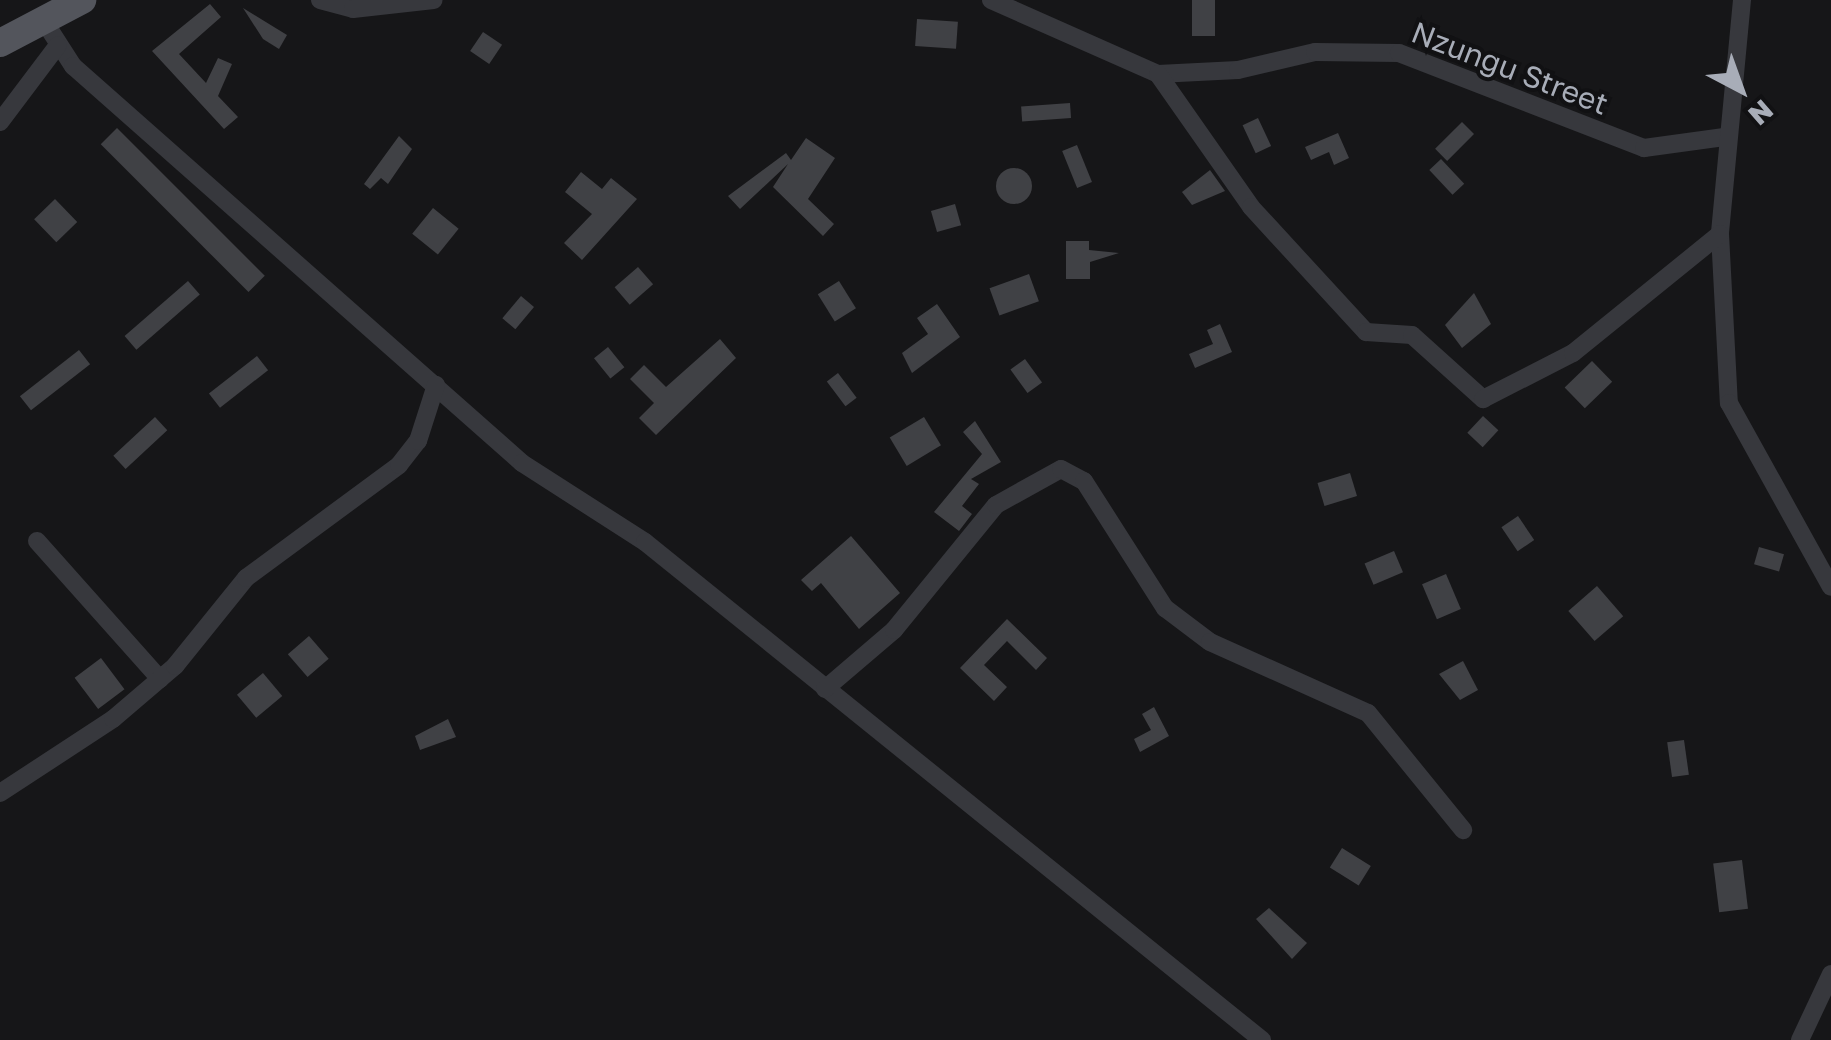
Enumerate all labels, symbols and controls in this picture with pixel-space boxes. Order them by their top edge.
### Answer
street label: Nzungu Street [1407,14,1613,122]
north arrow [1691,40,1791,140]
text: N [1742,94,1780,132]

